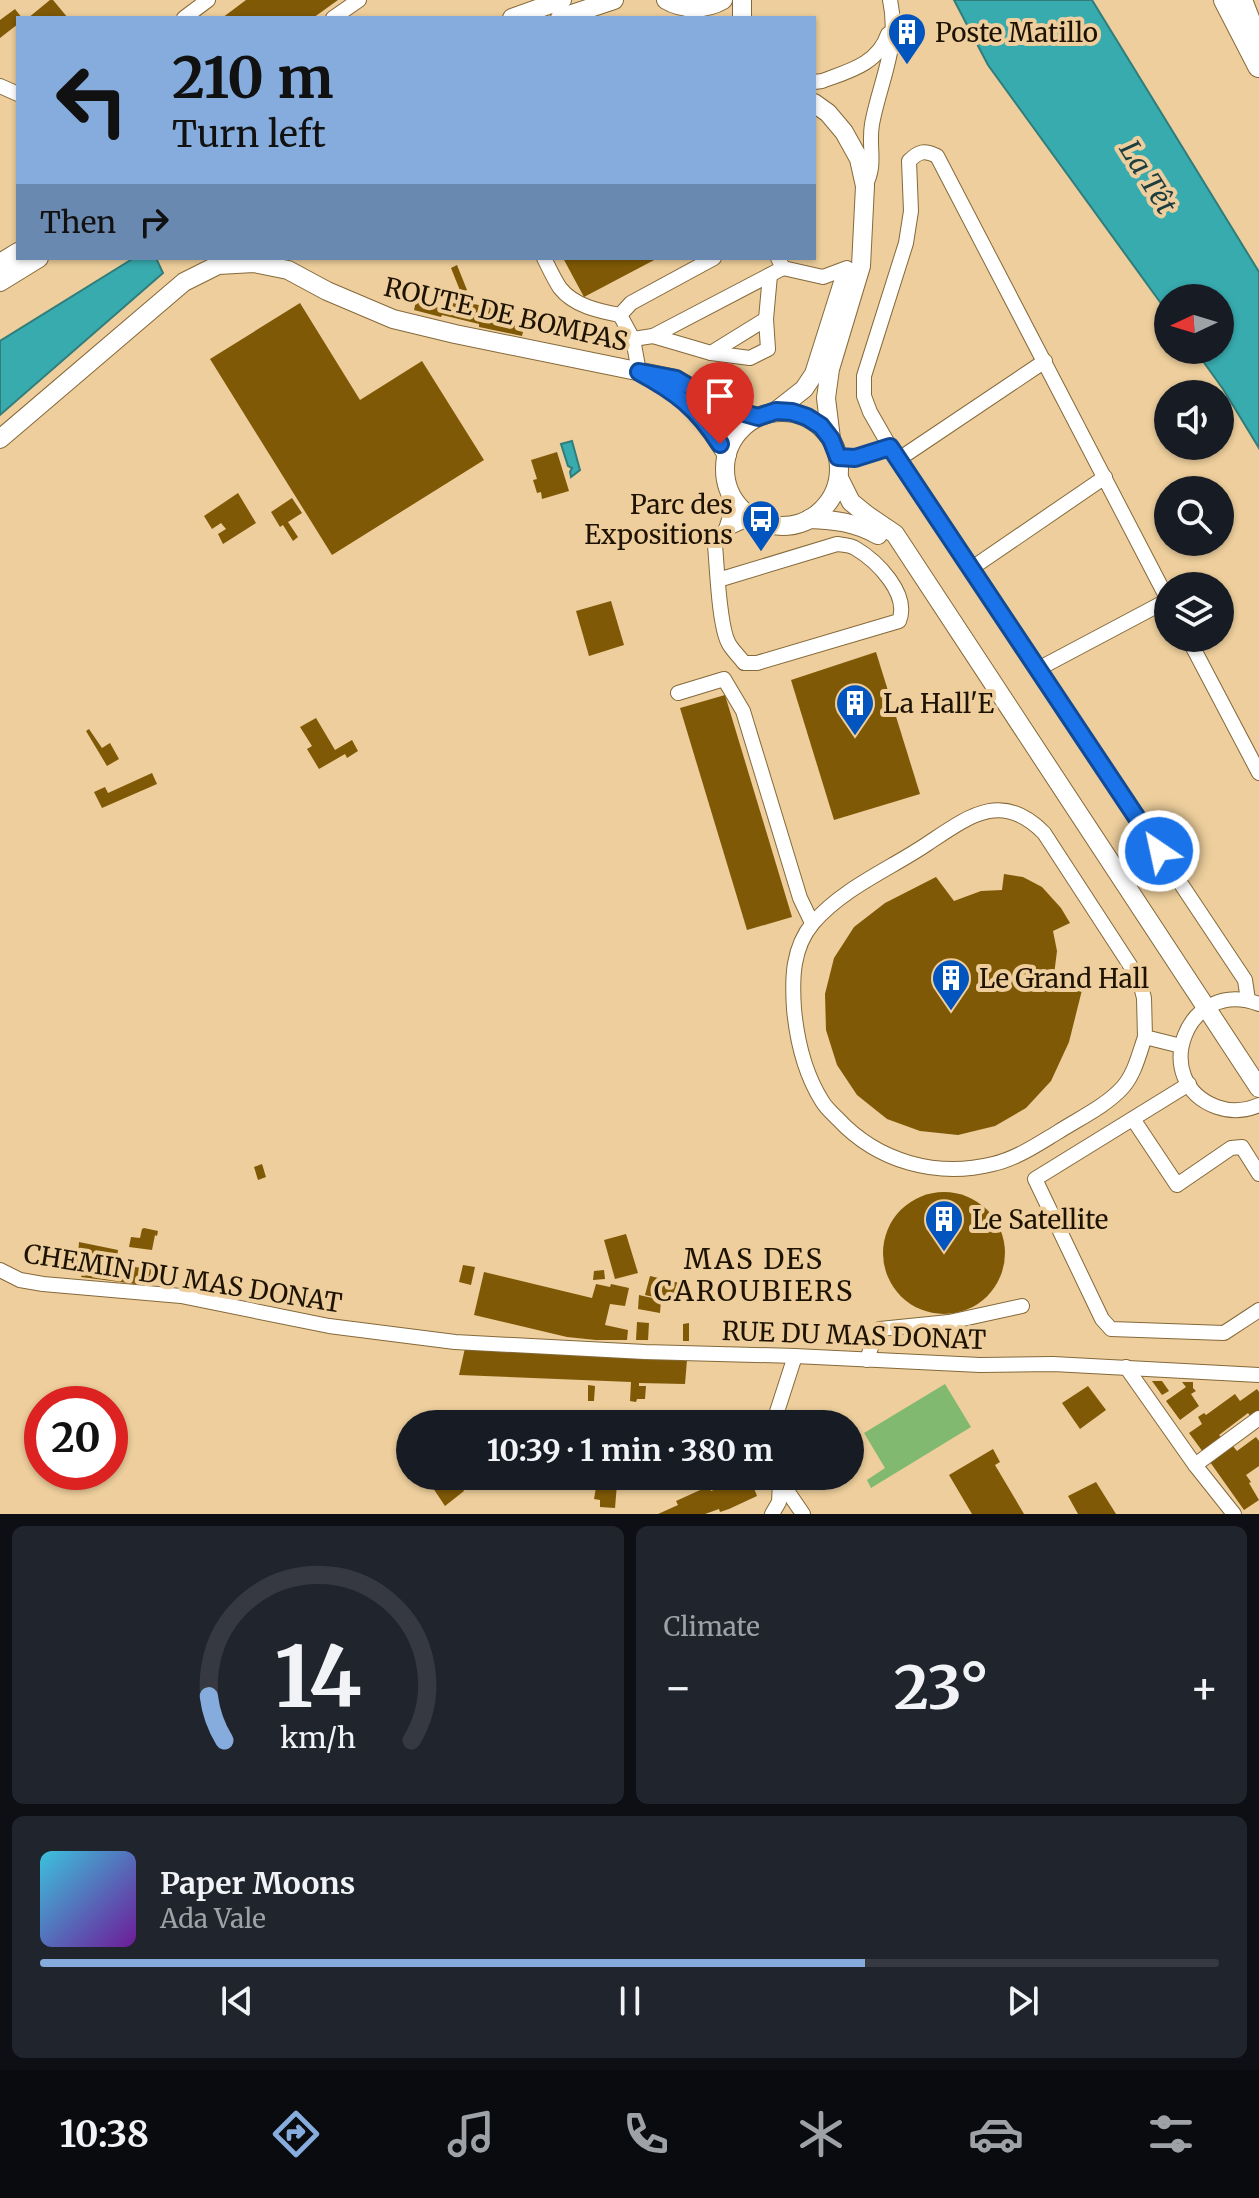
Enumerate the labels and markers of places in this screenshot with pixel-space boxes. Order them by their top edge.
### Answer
building icon: Poste Matillo [886,11,928,66]
place label: Poste Matillo [935,16,1098,49]
pin [686,362,754,444]
place label: Parc des Expositions [584,488,733,551]
bus stop icon: Parc des Expositions [740,498,782,553]
building icon: La Hall'E [834,682,876,737]
place label: La Hall'E [883,687,994,720]
building icon: Le Grand Hall [930,957,972,1012]
place label: Le Grand Hall [979,962,1149,995]
building icon: Le Satellite [923,1198,965,1253]
place label: Le Satellite [972,1203,1108,1236]

